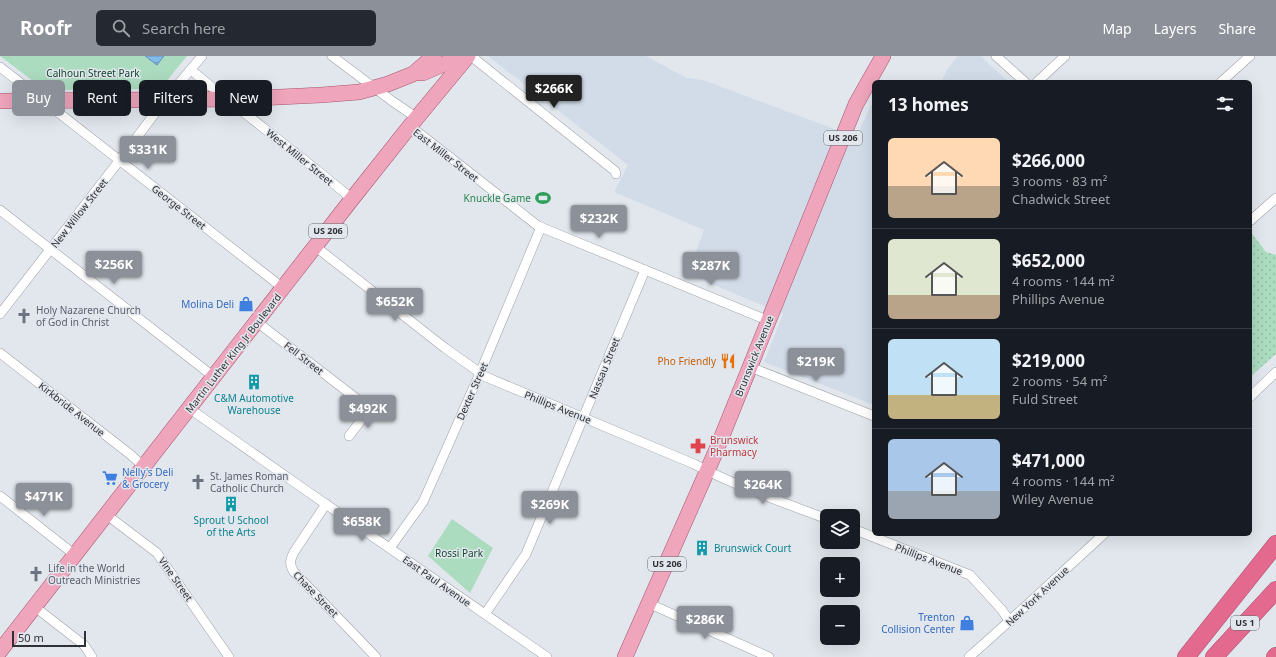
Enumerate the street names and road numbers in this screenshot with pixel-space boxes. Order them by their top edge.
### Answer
street label: West Miller Street [263,125,337,189]
street label: East Miller Street [410,125,482,185]
road number: US 206 [824,131,862,145]
street label: New Willow Street [47,175,111,251]
street label: George Street [149,181,209,233]
road number: US 206 [309,224,347,238]
street label: Martin Luther King Jr Boulevard [182,290,284,416]
street label: Brunswick Avenue [731,313,777,399]
street label: Nassau Street [585,335,623,401]
street label: Fell Street [281,338,327,378]
street label: Dexter Street [453,360,491,422]
street label: Kirkbride Avenue [36,379,108,440]
street label: Phillips Avenue [522,387,594,427]
street label: Phillips Avenue [893,540,965,578]
street label: East Paul Avenue [400,552,474,610]
street label: Vine Street [156,554,197,604]
road number: US 206 [648,557,686,571]
street label: New York Avenue [1002,563,1072,629]
street label: Chase Street [290,568,342,620]
road number: US 1 [1231,616,1259,630]

